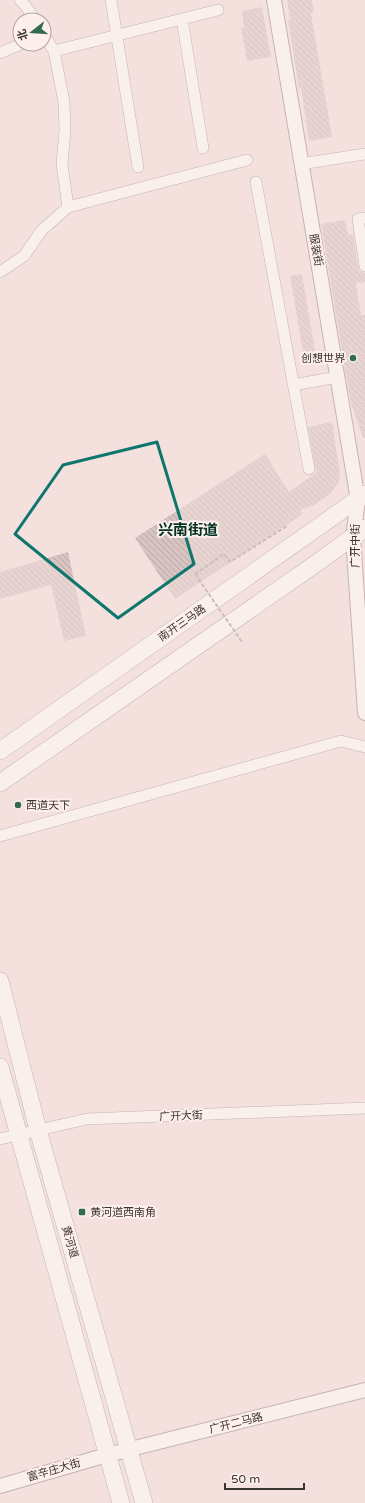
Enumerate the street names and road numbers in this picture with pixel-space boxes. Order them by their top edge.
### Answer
street label: 服装街 [307,233,325,267]
street label: 广开中街 [349,524,362,568]
street label: 南开三马路 [156,602,208,644]
street label: 广开大街 [159,1109,203,1123]
street label: 黄河道 [59,1224,81,1260]
street label: 广开二马路 [208,1410,264,1436]
street label: 富辛庄大街 [26,1456,82,1484]

